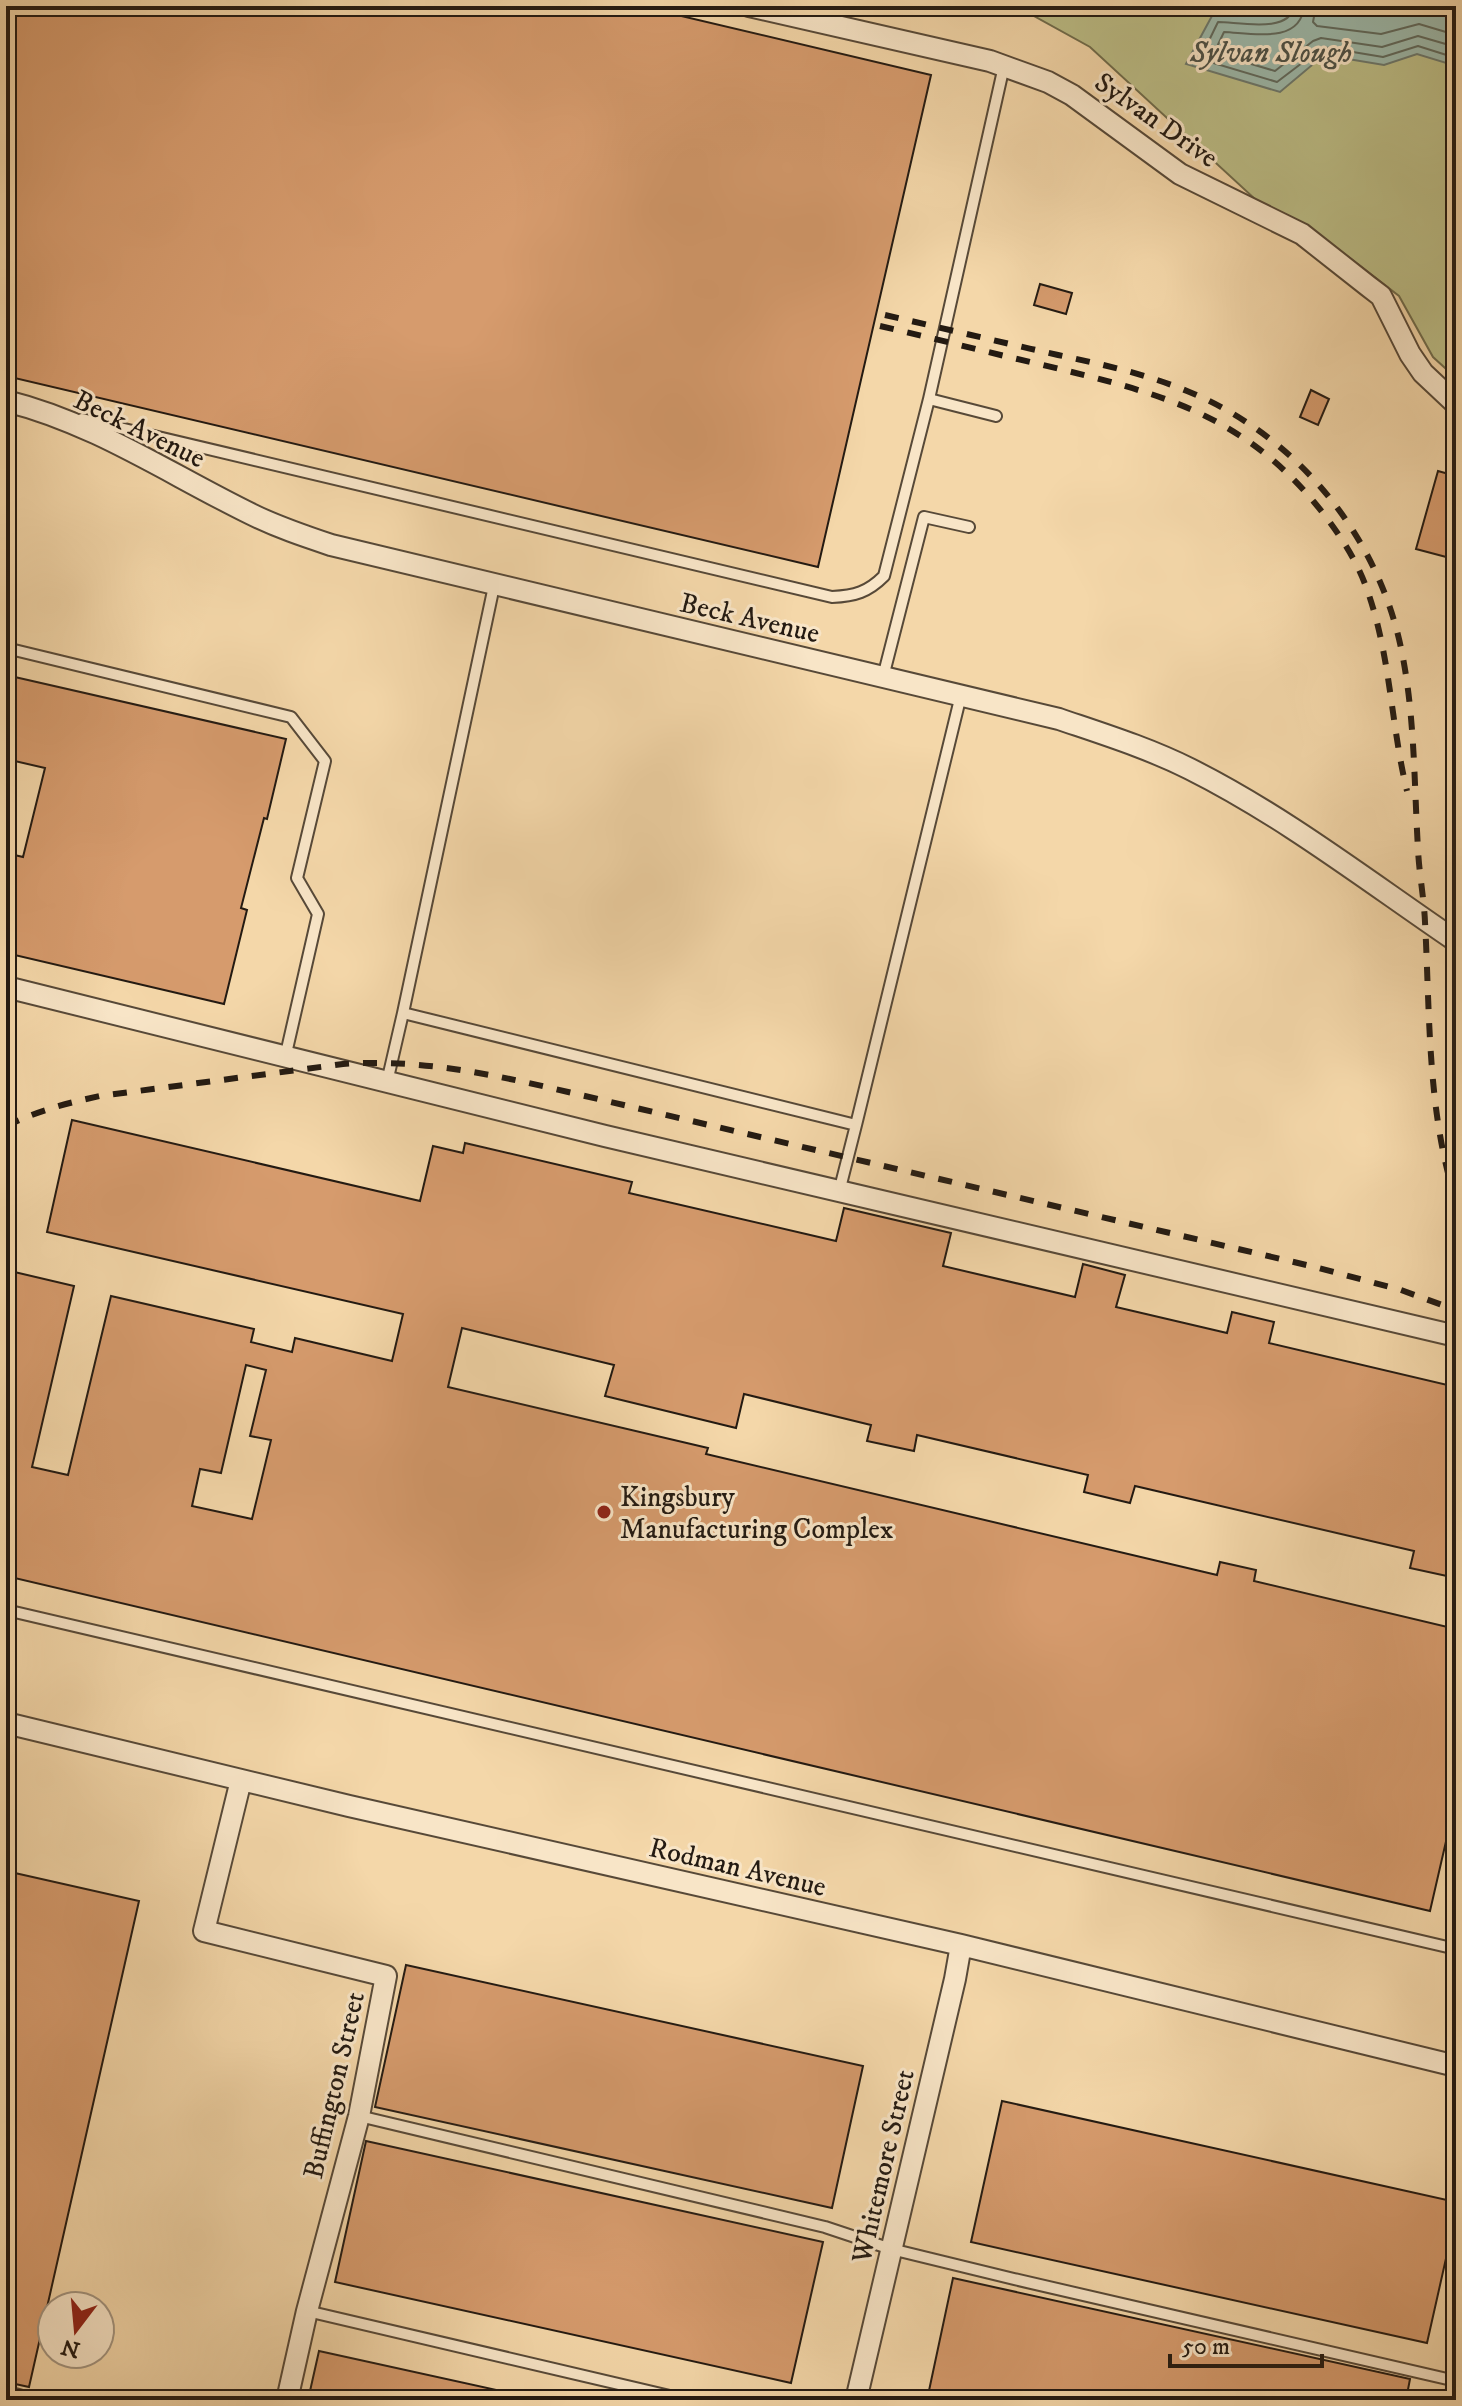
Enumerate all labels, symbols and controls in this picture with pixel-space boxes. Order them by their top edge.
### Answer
water label: Sylvan Slough [1189,35,1352,72]
street label: Sylvan Drive [1088,65,1225,175]
street label: Beck Avenue [68,382,211,476]
street label: Beck Avenue [677,585,823,651]
place label: Kingsbury Manufacturing Complex [620,1480,894,1547]
marker: Kingsbury Manufacturing Complex [595,1503,613,1521]
street label: Rodman Avenue [646,1830,829,1905]
street label: Buffington Street [296,1988,373,2182]
street label: Whitemore Street [844,2066,923,2267]
north arrow [36,2290,116,2370]
scale bar [1170,2318,1322,2368]
text: N [58,2332,83,2363]
text: 50 m [1182,2332,1230,2362]

